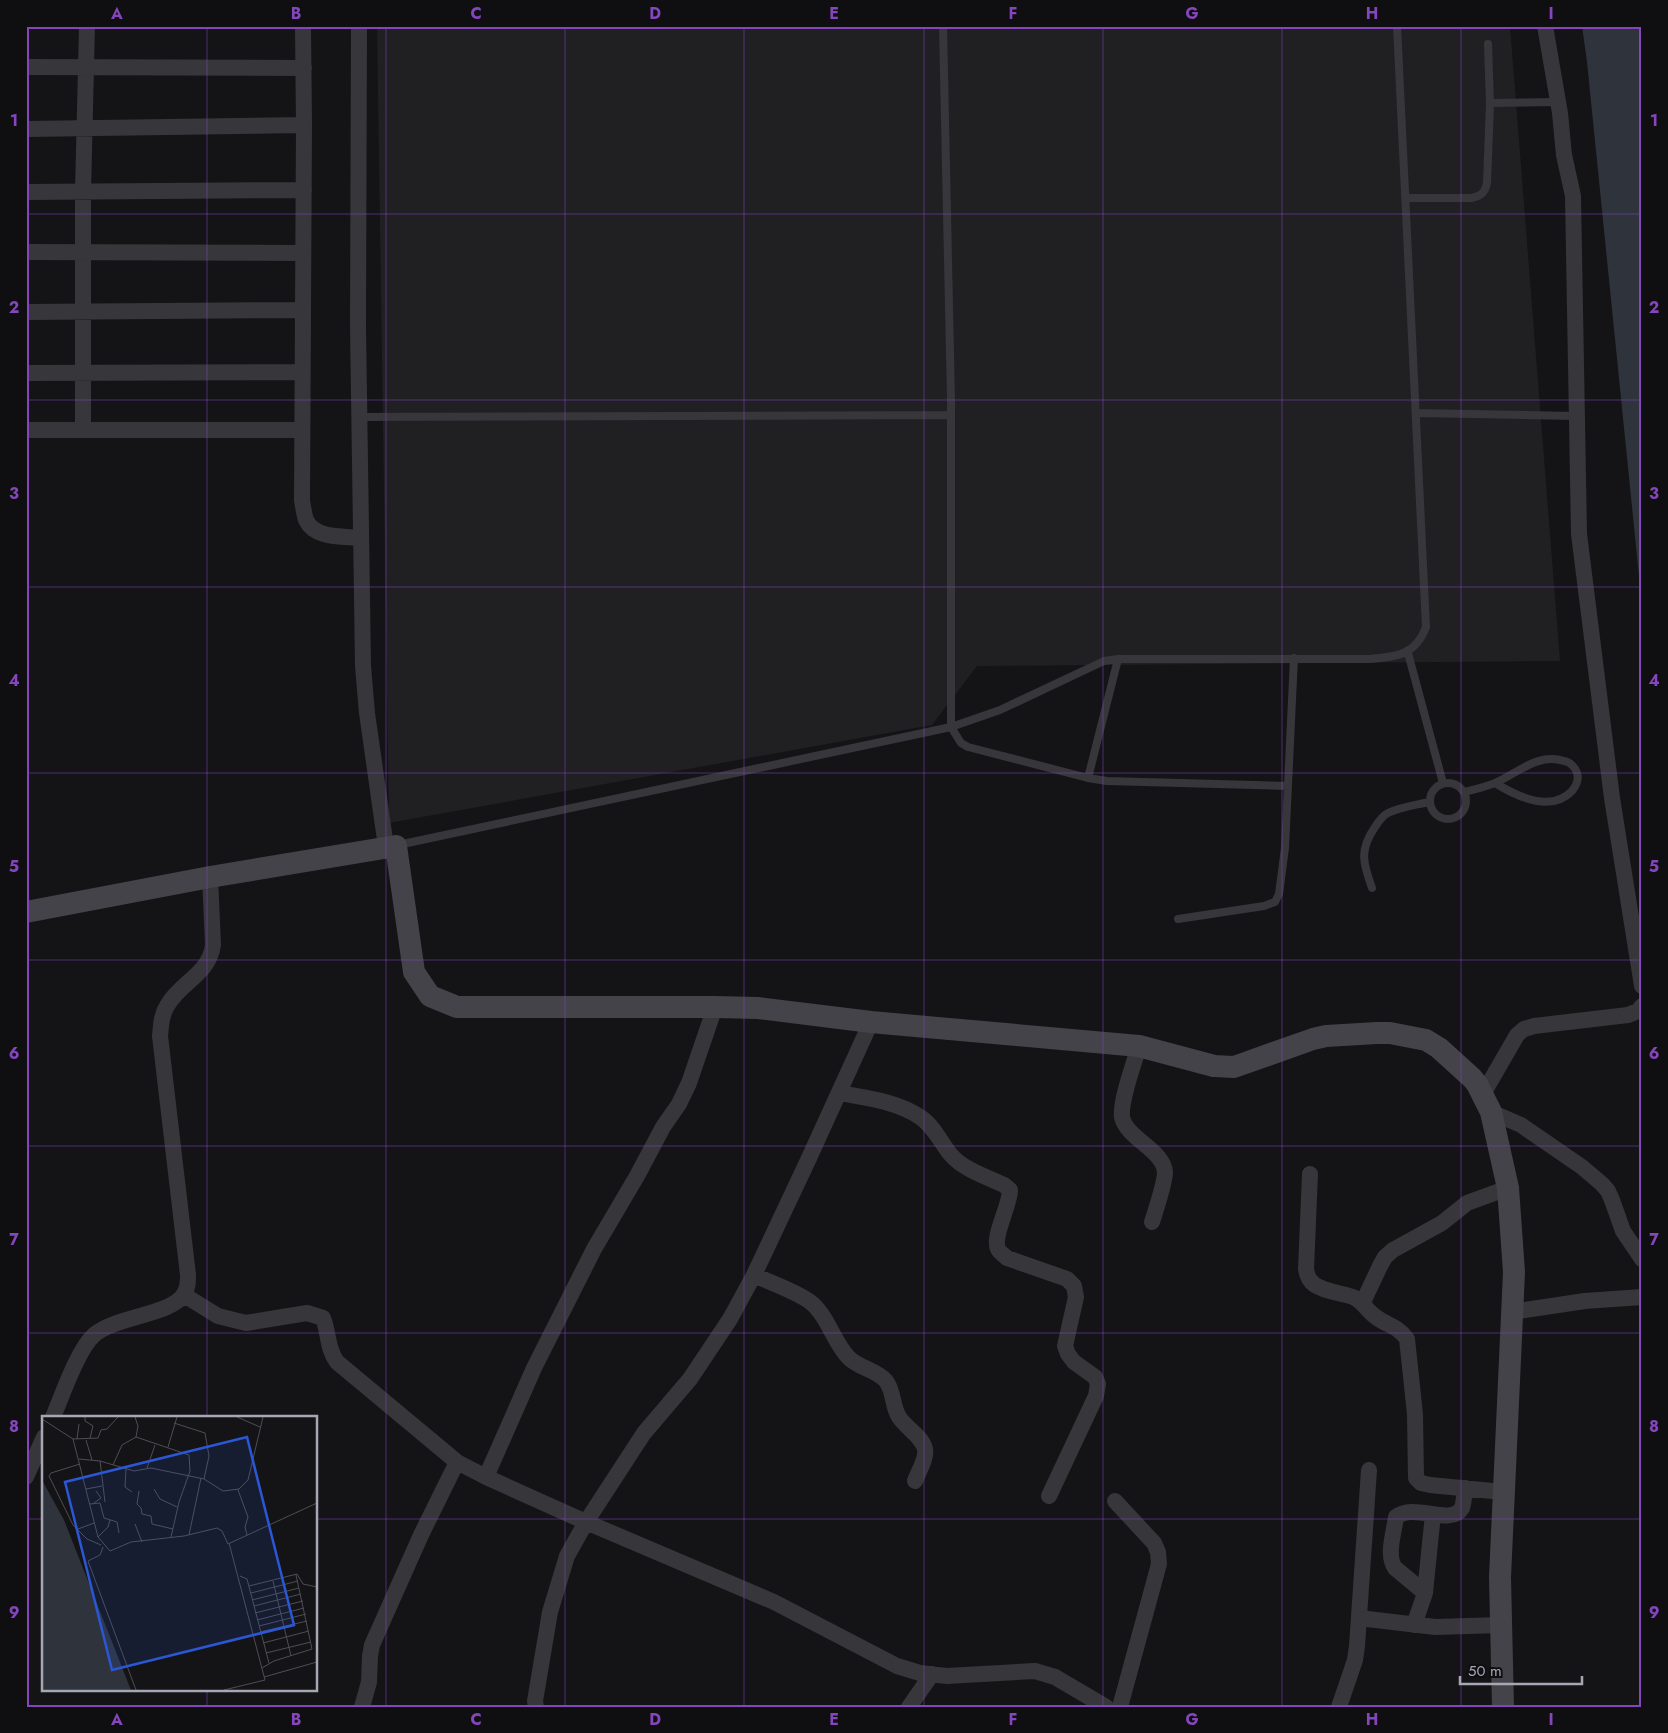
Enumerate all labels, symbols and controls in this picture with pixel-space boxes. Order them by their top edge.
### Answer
text: A [110,2,123,25]
text: B [291,2,301,25]
text: C [470,2,482,25]
text: D [649,2,661,25]
text: E [829,2,839,25]
text: F [1009,2,1017,25]
text: G [1185,2,1199,25]
text: H [1366,2,1378,25]
text: I [1548,2,1554,25]
text: 1 [10,109,18,132]
text: 1 [1650,109,1658,132]
text: 2 [9,296,19,319]
text: 2 [1649,296,1659,319]
text: 3 [9,482,19,505]
text: 3 [1649,482,1659,505]
text: 4 [8,669,20,692]
text: 4 [1648,669,1660,692]
text: 5 [9,855,19,878]
text: 5 [1649,855,1659,878]
text: 6 [9,1042,19,1065]
text: 6 [1649,1042,1659,1065]
text: 7 [9,1228,19,1251]
text: 7 [1649,1228,1659,1251]
text: 8 [9,1415,19,1438]
text: 8 [1649,1415,1659,1438]
inset map [42,1416,318,1690]
text: 9 [9,1601,19,1624]
text: 9 [1649,1601,1659,1624]
scale bar [1460,1653,1583,1685]
text: 50 m [1468,1660,1502,1682]
text: A [110,1708,123,1731]
text: B [291,1708,301,1731]
text: C [470,1708,482,1731]
text: D [649,1708,661,1731]
text: E [829,1708,839,1731]
text: F [1009,1708,1017,1731]
text: G [1185,1708,1199,1731]
text: H [1366,1708,1378,1731]
text: I [1548,1708,1554,1731]

